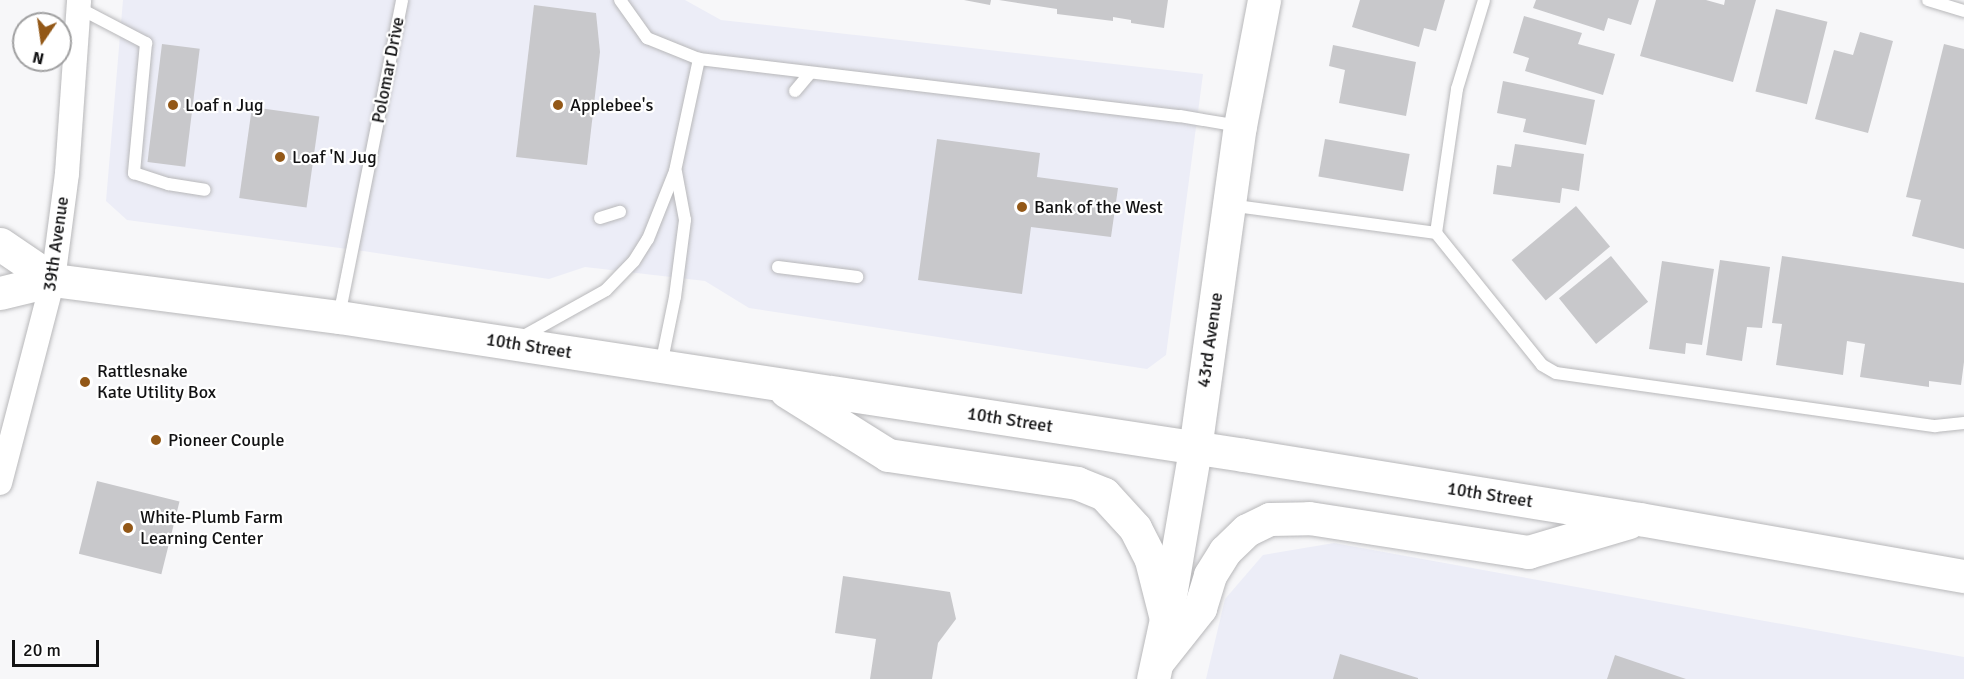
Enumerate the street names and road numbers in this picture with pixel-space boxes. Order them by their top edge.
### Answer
street label: Polomar Drive [367,15,409,125]
street label: 39th Avenue [39,195,73,293]
street label: 43rd Avenue [1193,291,1227,389]
street label: 10th Street [485,329,573,363]
street label: 10th Street [966,403,1054,437]
street label: 10th Street [1446,478,1534,512]

